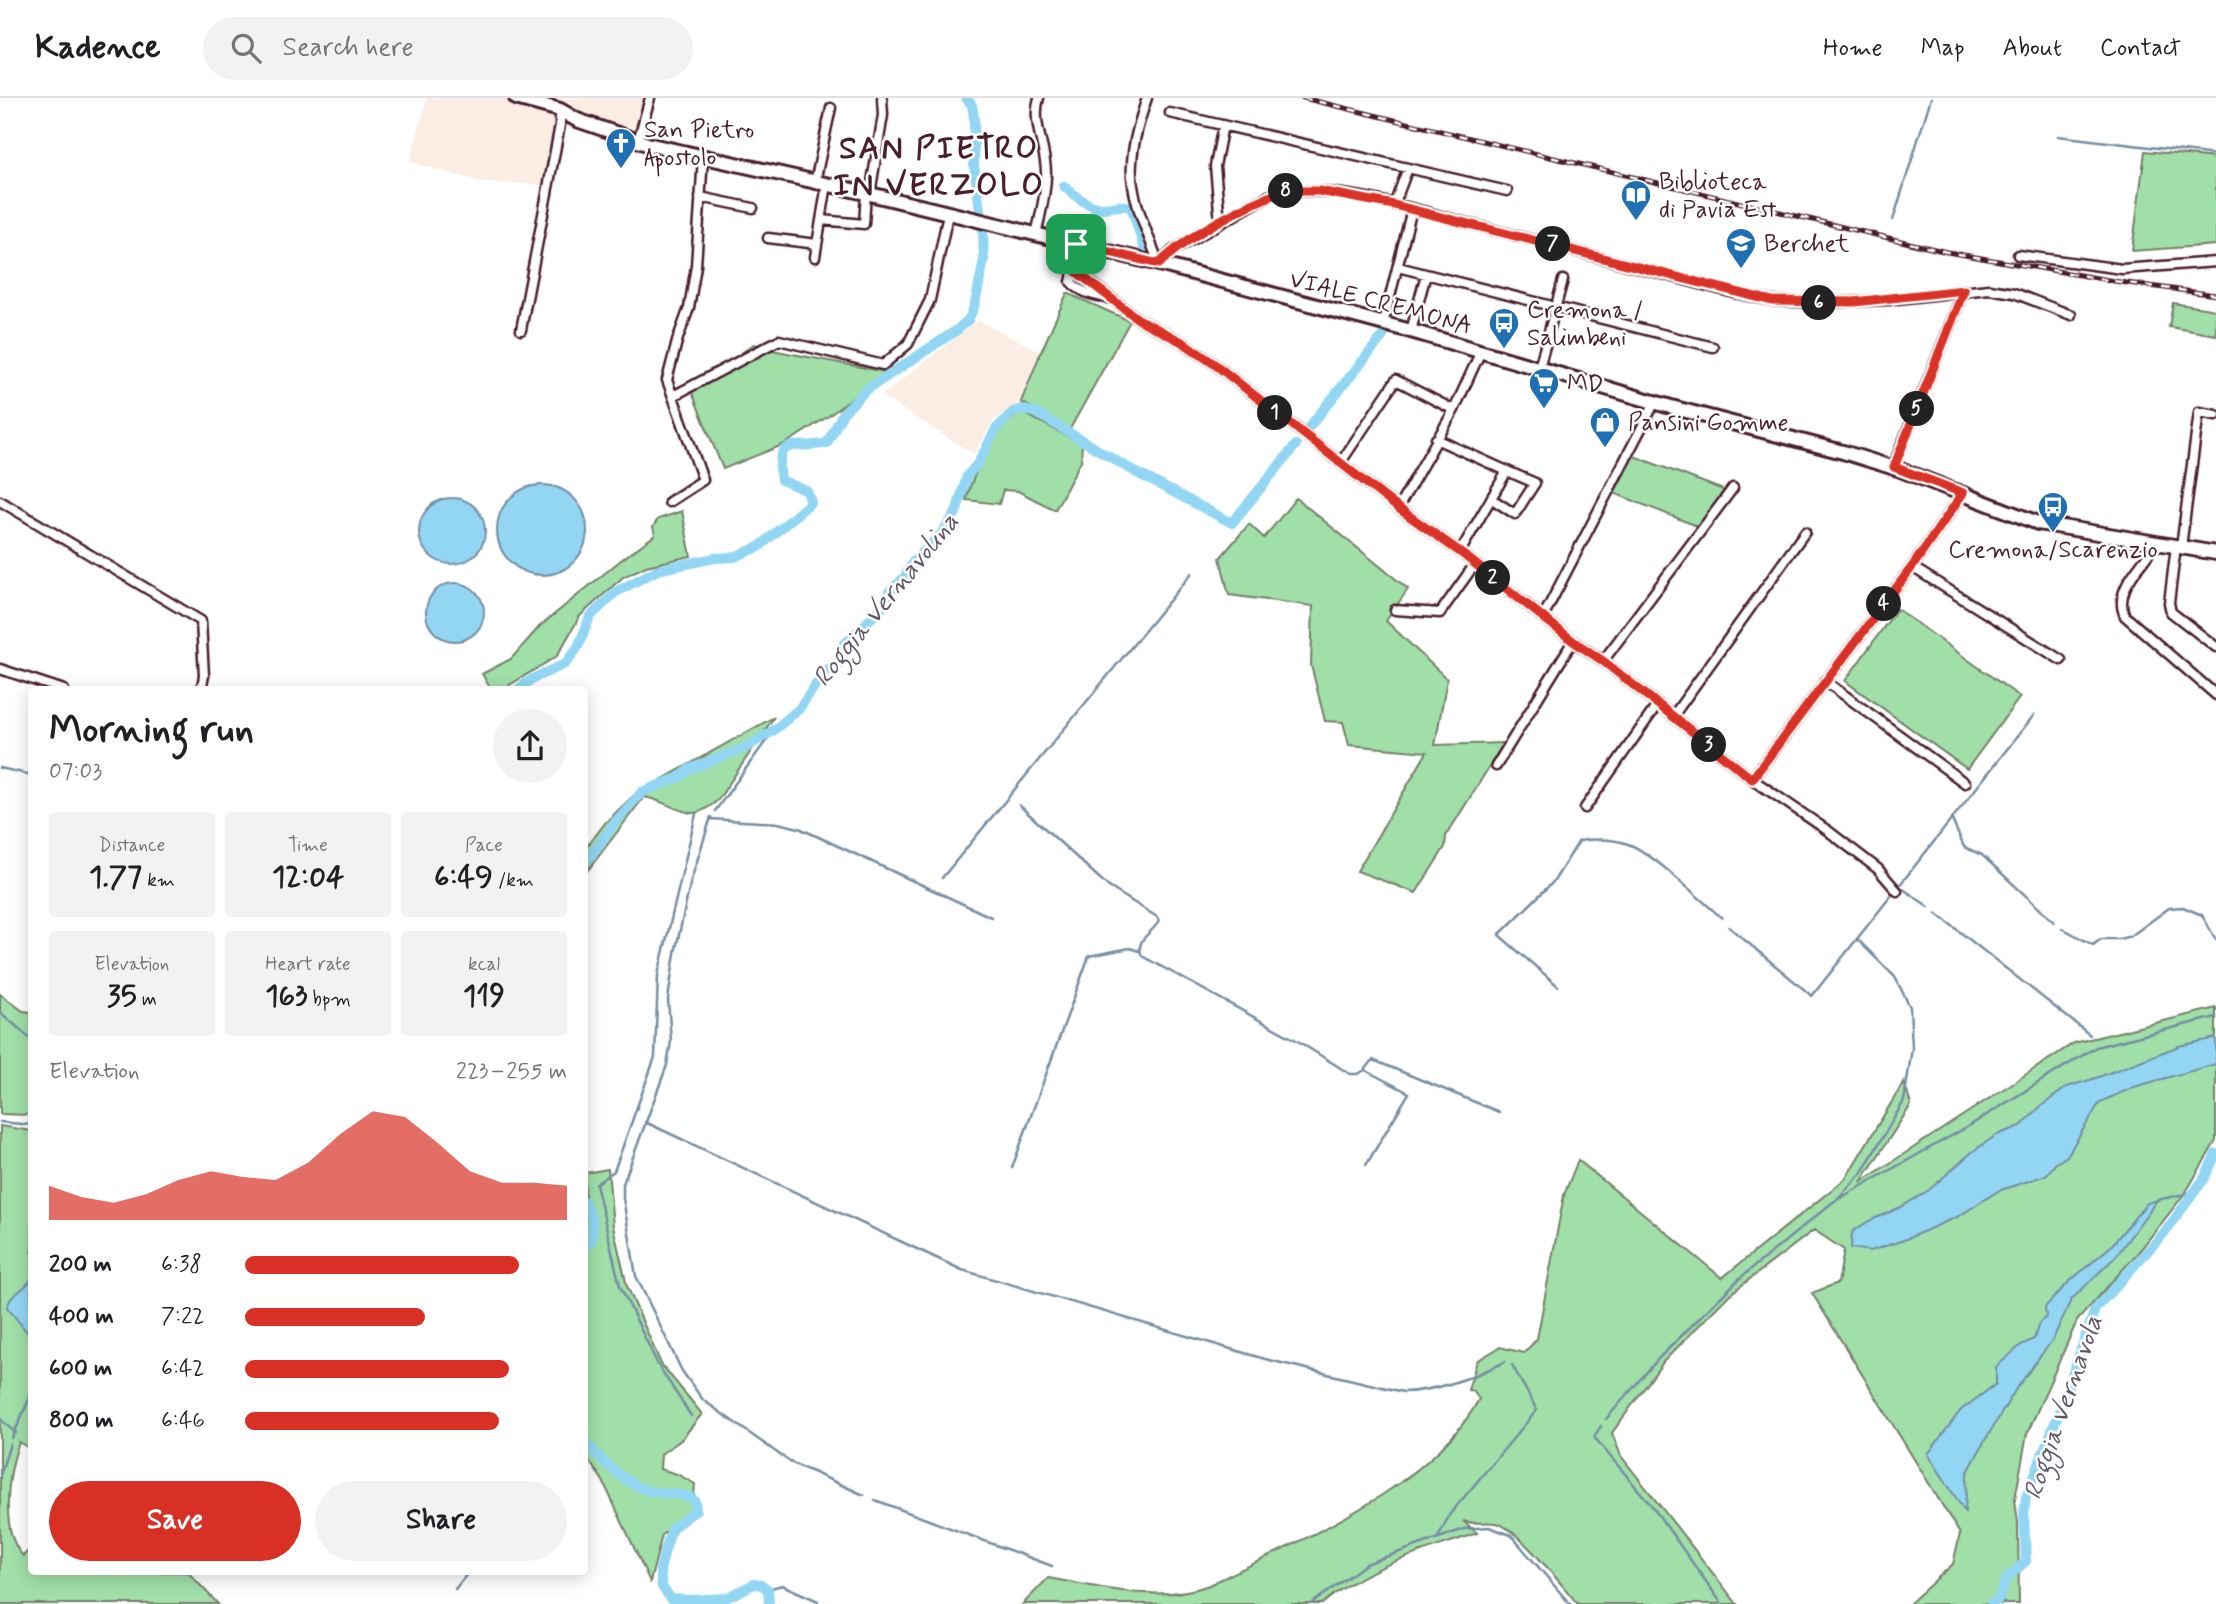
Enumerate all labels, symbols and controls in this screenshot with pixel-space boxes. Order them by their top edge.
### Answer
search box [203,17,693,80]
text: Kadence [35,26,161,70]
icon: search [227,29,265,67]
text: Search here [283,31,413,65]
text: Home [1823,33,1883,64]
text: Map [1921,33,1965,64]
text: About [2003,33,2062,64]
text: Contact [2100,33,2181,64]
place label: San Pietro Apostolo [644,115,755,177]
church icon: San Pietro Apostolo [604,126,638,170]
district label: SAN PIETRO IN VERZOLO [833,128,1045,207]
place label: Biblioteca di Pavia Est [1659,167,1777,226]
pin: 8 [1268,174,1304,208]
text: 8 [1280,178,1291,203]
library icon: Biblioteca di Pavia Est [1619,178,1653,222]
pin [1046,214,1106,274]
icon: arrive [1057,225,1095,263]
pin: 7 [1536,226,1570,262]
school or university icon: Berchet [1724,226,1758,270]
place label: Berchet [1764,229,1849,260]
text: 7 [1547,231,1558,256]
street label: VIALE CREMONA [1286,264,1475,343]
pin: 6 [1801,286,1836,320]
text: 6 [1814,290,1823,315]
place label: Cremona / Salimbeni [1527,295,1644,354]
bus stop icon: Cremona / Salimbeni [1487,306,1521,350]
supermarket icon: MD [1527,366,1561,410]
place label: MD [1567,369,1604,400]
pin: 5 [1899,392,1934,426]
pin: 1 [1258,396,1292,430]
text: 5 [1911,396,1922,421]
text: 1 [1270,400,1279,425]
shop icon: Pansini Gomme [1588,405,1622,449]
place label: Pansini Gomme [1628,408,1789,439]
bus stop icon: Cremona/Scarenzio [2036,490,2070,534]
water label: Roggia Vernavolina [806,506,970,696]
place label: Cremona/Scarenzio [1948,535,2158,566]
pin: 2 [1476,560,1510,596]
text: 2 [1488,565,1497,590]
pin: 4 [1867,587,1902,622]
text: 4 [1878,591,1889,616]
text: Morning run [49,706,254,755]
button: share [493,709,567,783]
pin: 3 [1692,728,1726,762]
text: 3 [1704,732,1713,757]
text: 07:03 [49,757,102,787]
text: Distance [99,833,165,858]
text: Time [288,833,328,858]
text: Pace [465,833,503,858]
text: 1.77 [89,858,142,897]
text: 12:04 [272,858,344,897]
text: 6:49 [434,858,493,897]
text: km [142,868,175,893]
text: /km [493,868,534,893]
text: Elevation [95,952,169,977]
text: Heart rate [265,952,351,977]
text: kcal [468,952,500,977]
text: 35 [107,977,137,1016]
text: 163 [265,977,307,1016]
text: 119 [463,977,505,1016]
text: m [137,987,157,1012]
text: bpm [307,987,351,1012]
text: Elevation [49,1057,140,1087]
text: 223–255 m [456,1057,567,1087]
text: 200 m [49,1250,112,1280]
text: 6:38 [161,1250,202,1280]
text: 400 m [49,1302,114,1332]
text: 7:22 [161,1302,205,1332]
water label: Roggia Vernavola [2016,1311,2114,1505]
text: 600 m [49,1354,112,1384]
text: 6:42 [161,1354,204,1384]
text: 800 m [49,1406,113,1436]
text: 6:46 [161,1406,205,1436]
button: Save [49,1481,301,1561]
button: Share [315,1481,567,1561]

